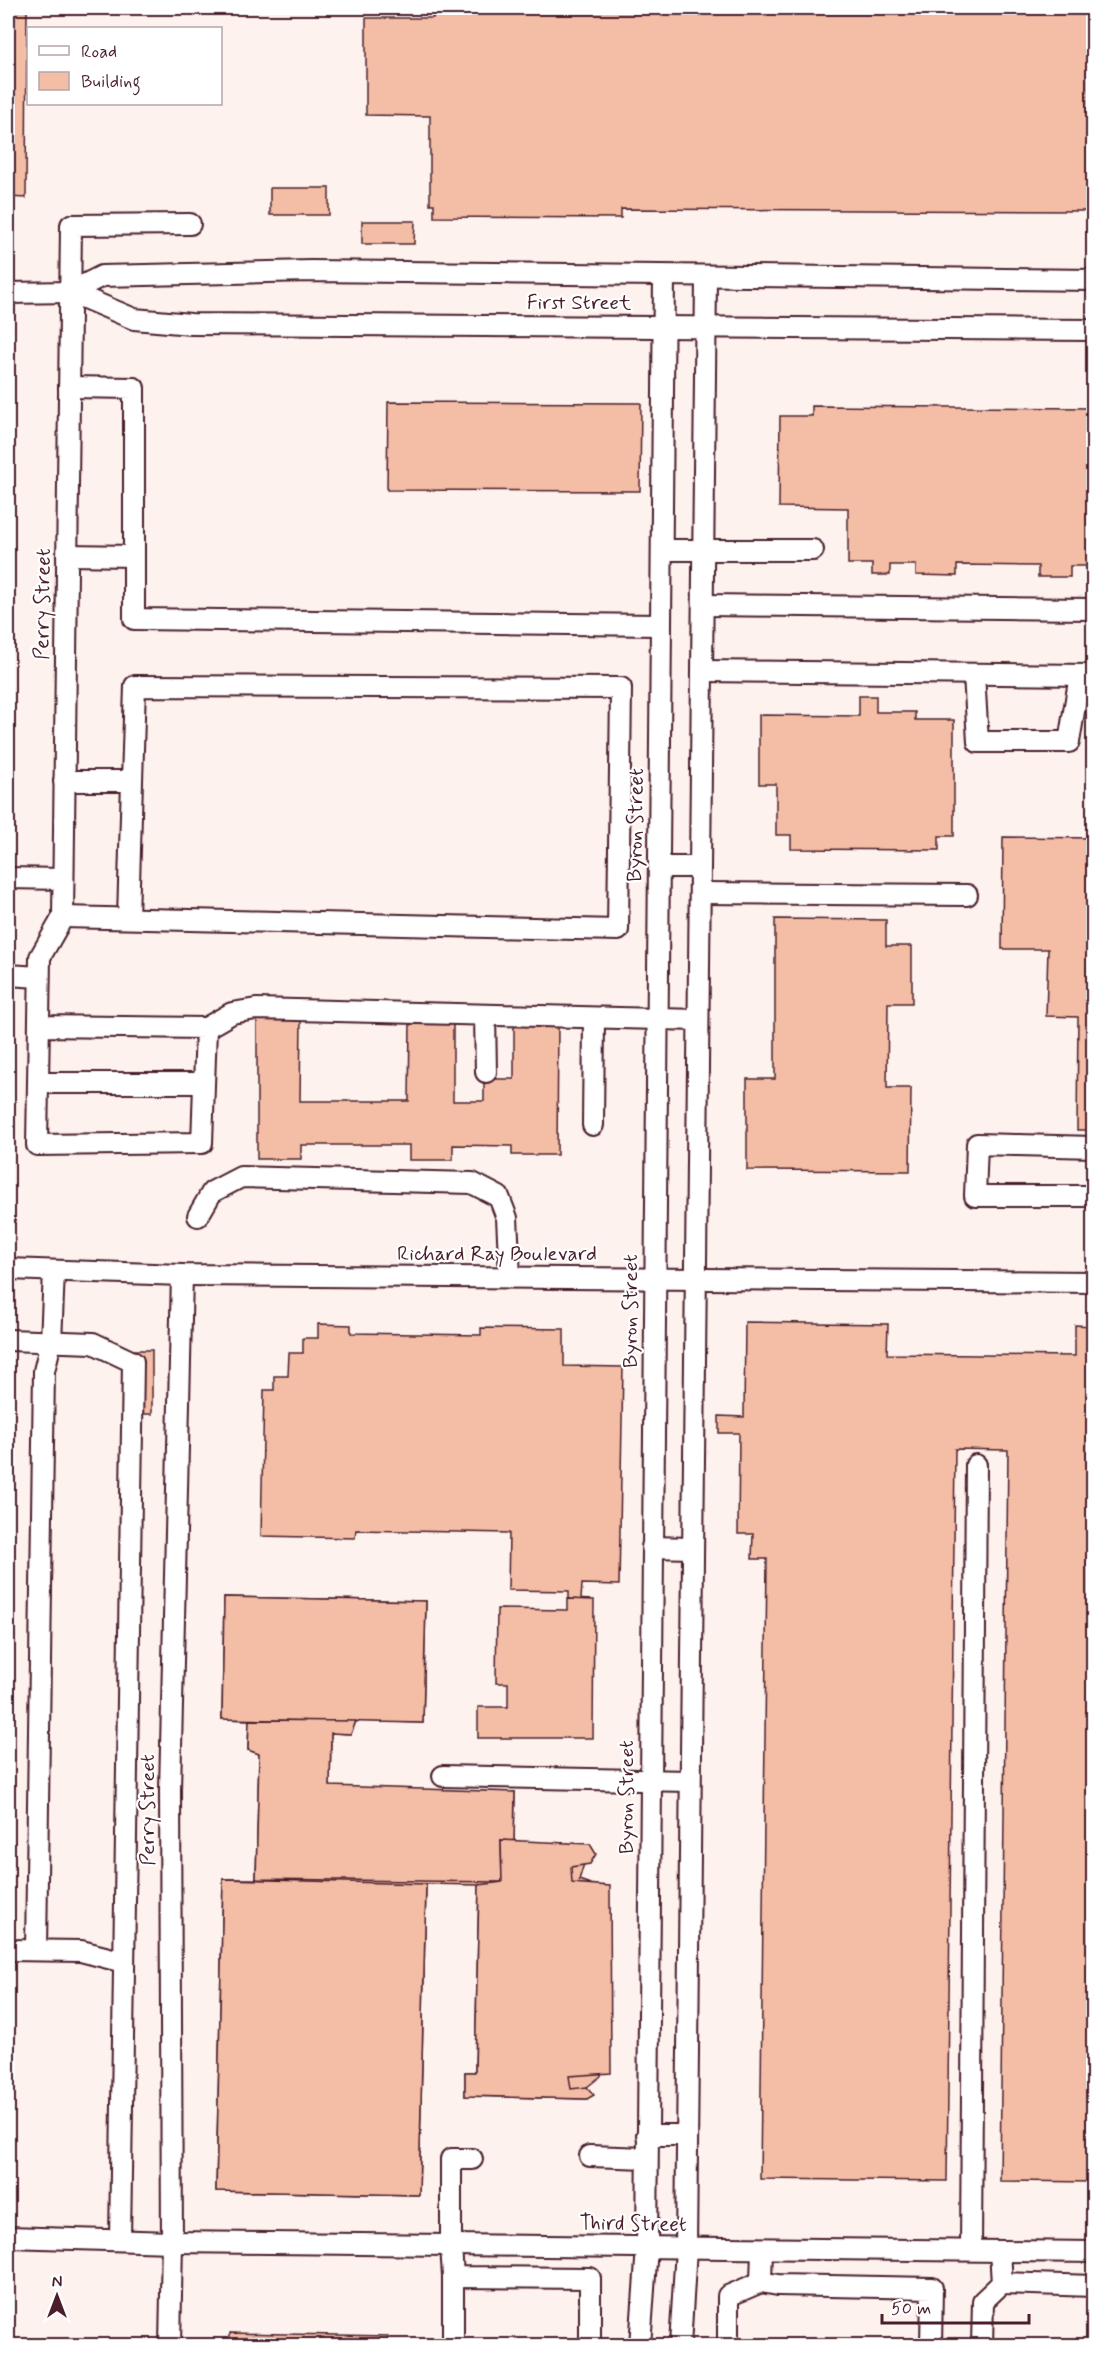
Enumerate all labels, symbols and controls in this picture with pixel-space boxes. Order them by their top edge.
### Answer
legend [27,27,222,105]
text: Road [81,40,117,64]
text: Building [81,70,141,96]
street label: First Street [527,289,632,317]
street label: Perry Street [28,548,58,660]
street label: Byron Street [621,768,651,882]
street label: Richard Ray Boulevard [397,1240,597,1268]
street label: Byron Street [617,1254,645,1368]
street label: Byron Street [613,1740,641,1854]
street label: Perry Street [134,1754,162,1866]
street label: Third Street [579,2209,687,2239]
north arrow [27,2266,87,2326]
text: N [52,2272,62,2293]
scale bar [882,2287,1029,2325]
text: 50 m [891,2297,931,2321]

